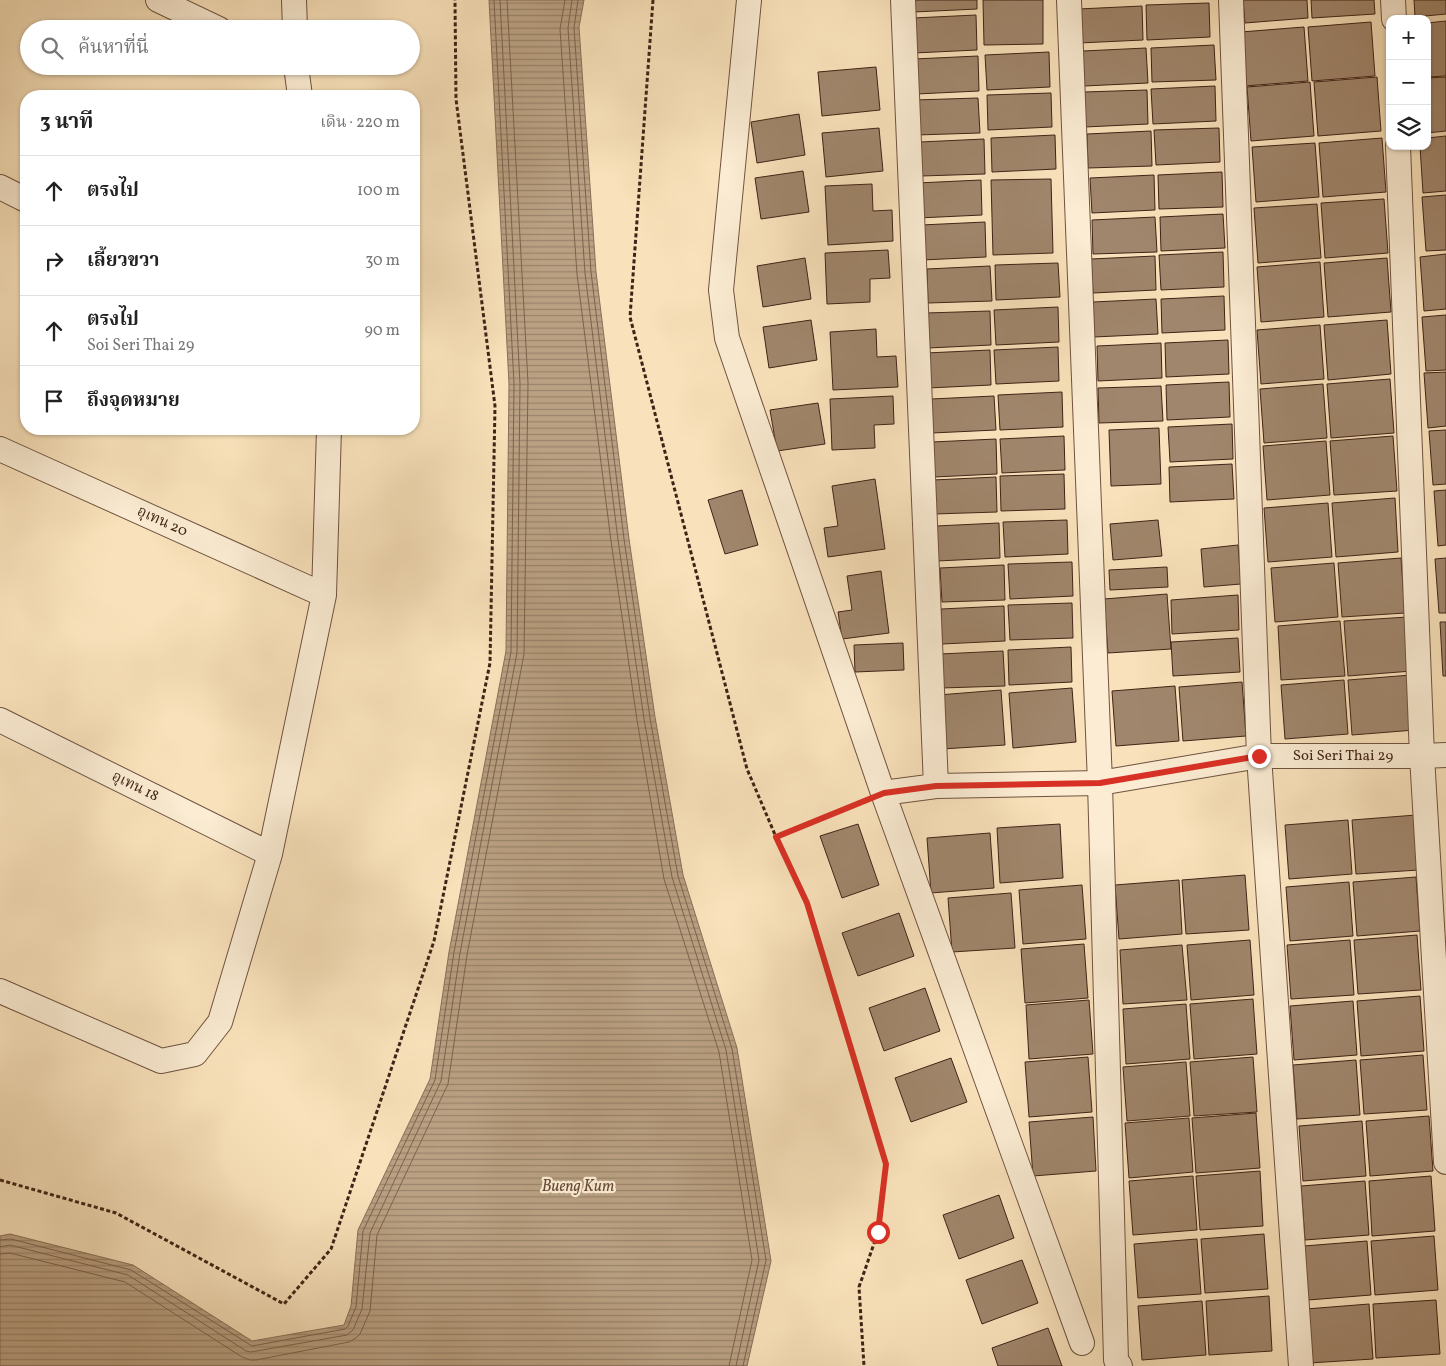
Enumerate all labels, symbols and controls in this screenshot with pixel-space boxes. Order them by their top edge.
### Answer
map controls [1386,15,1431,150]
button: + [1386,15,1431,60]
search box [20,20,420,75]
icon: search [38,34,66,62]
text: ค้นหาที่นี่ [78,35,149,61]
button: − [1386,60,1431,105]
button: layers [1386,105,1431,150]
text: 3 นาที [40,108,93,137]
text: เดิน · 220 m [320,112,400,134]
icon: ahead [40,177,68,205]
text: ตรงไป [87,178,139,204]
text: 100 m [357,180,400,202]
icon: right [40,247,68,275]
text: เลี้ยวขวา [87,248,159,274]
text: 30 m [365,250,400,272]
text: ตรงไป [87,307,139,333]
icon: ahead [40,317,68,345]
text: 90 m [364,320,400,342]
text: Soi Seri Thai 29 [87,335,194,357]
icon: arrive [40,387,68,415]
text: ถึงจุดหมาย [87,388,180,414]
street label: อุเทน 20 [133,502,191,542]
route end [1248,745,1271,768]
street label: Soi Seri Thai 29 [1293,746,1394,767]
street label: อุเทน 18 [108,767,162,807]
water label: Bueng Kum [542,1176,614,1198]
route start [867,1221,890,1244]

